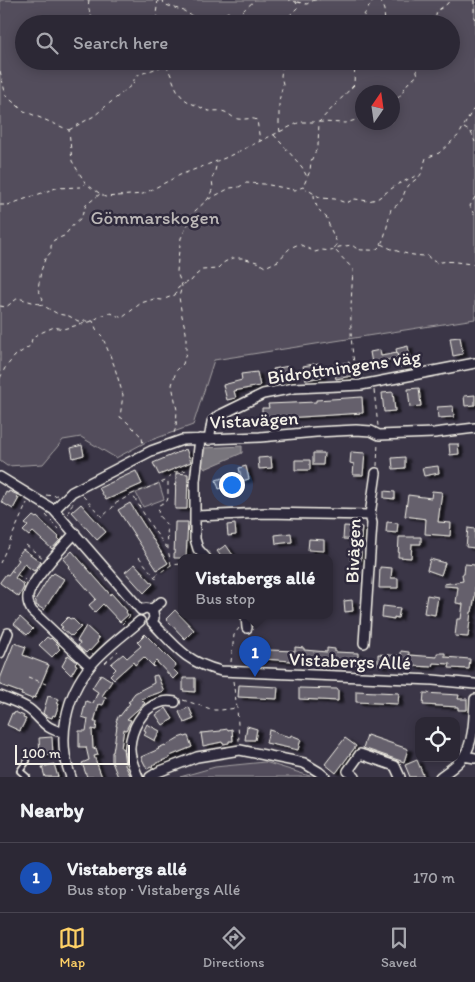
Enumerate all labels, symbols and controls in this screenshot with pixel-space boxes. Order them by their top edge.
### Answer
search box [15,15,460,70]
icon: search [33,29,61,57]
text: Search here [73,31,168,54]
north arrow [355,85,400,130]
park label: Gömmarskogen [91,206,220,229]
street label: Bidrottningens väg [266,345,423,389]
street label: Vistavägen [209,406,299,434]
your location [219,472,245,498]
street label: Bivägen [340,518,366,584]
popup [178,554,333,619]
text: Vistabergs allé [196,566,315,589]
text: Bus stop [196,589,255,608]
pin: 1 [239,636,271,677]
street label: Vistabergs Allé [289,647,411,675]
map controls [415,717,460,762]
button: locate [415,717,460,762]
scale bar [15,742,130,765]
text: 100 m [22,745,61,762]
text: Nearby [20,797,84,822]
text: Vistabergs allé [67,857,187,880]
text: 1 [32,868,40,887]
text: 170 m [413,868,455,887]
text: Bus stop · Vistabergs Allé [67,880,240,899]
tab: Map [58,924,86,971]
tab: Directions [203,924,264,971]
tab: Saved [381,924,417,971]

